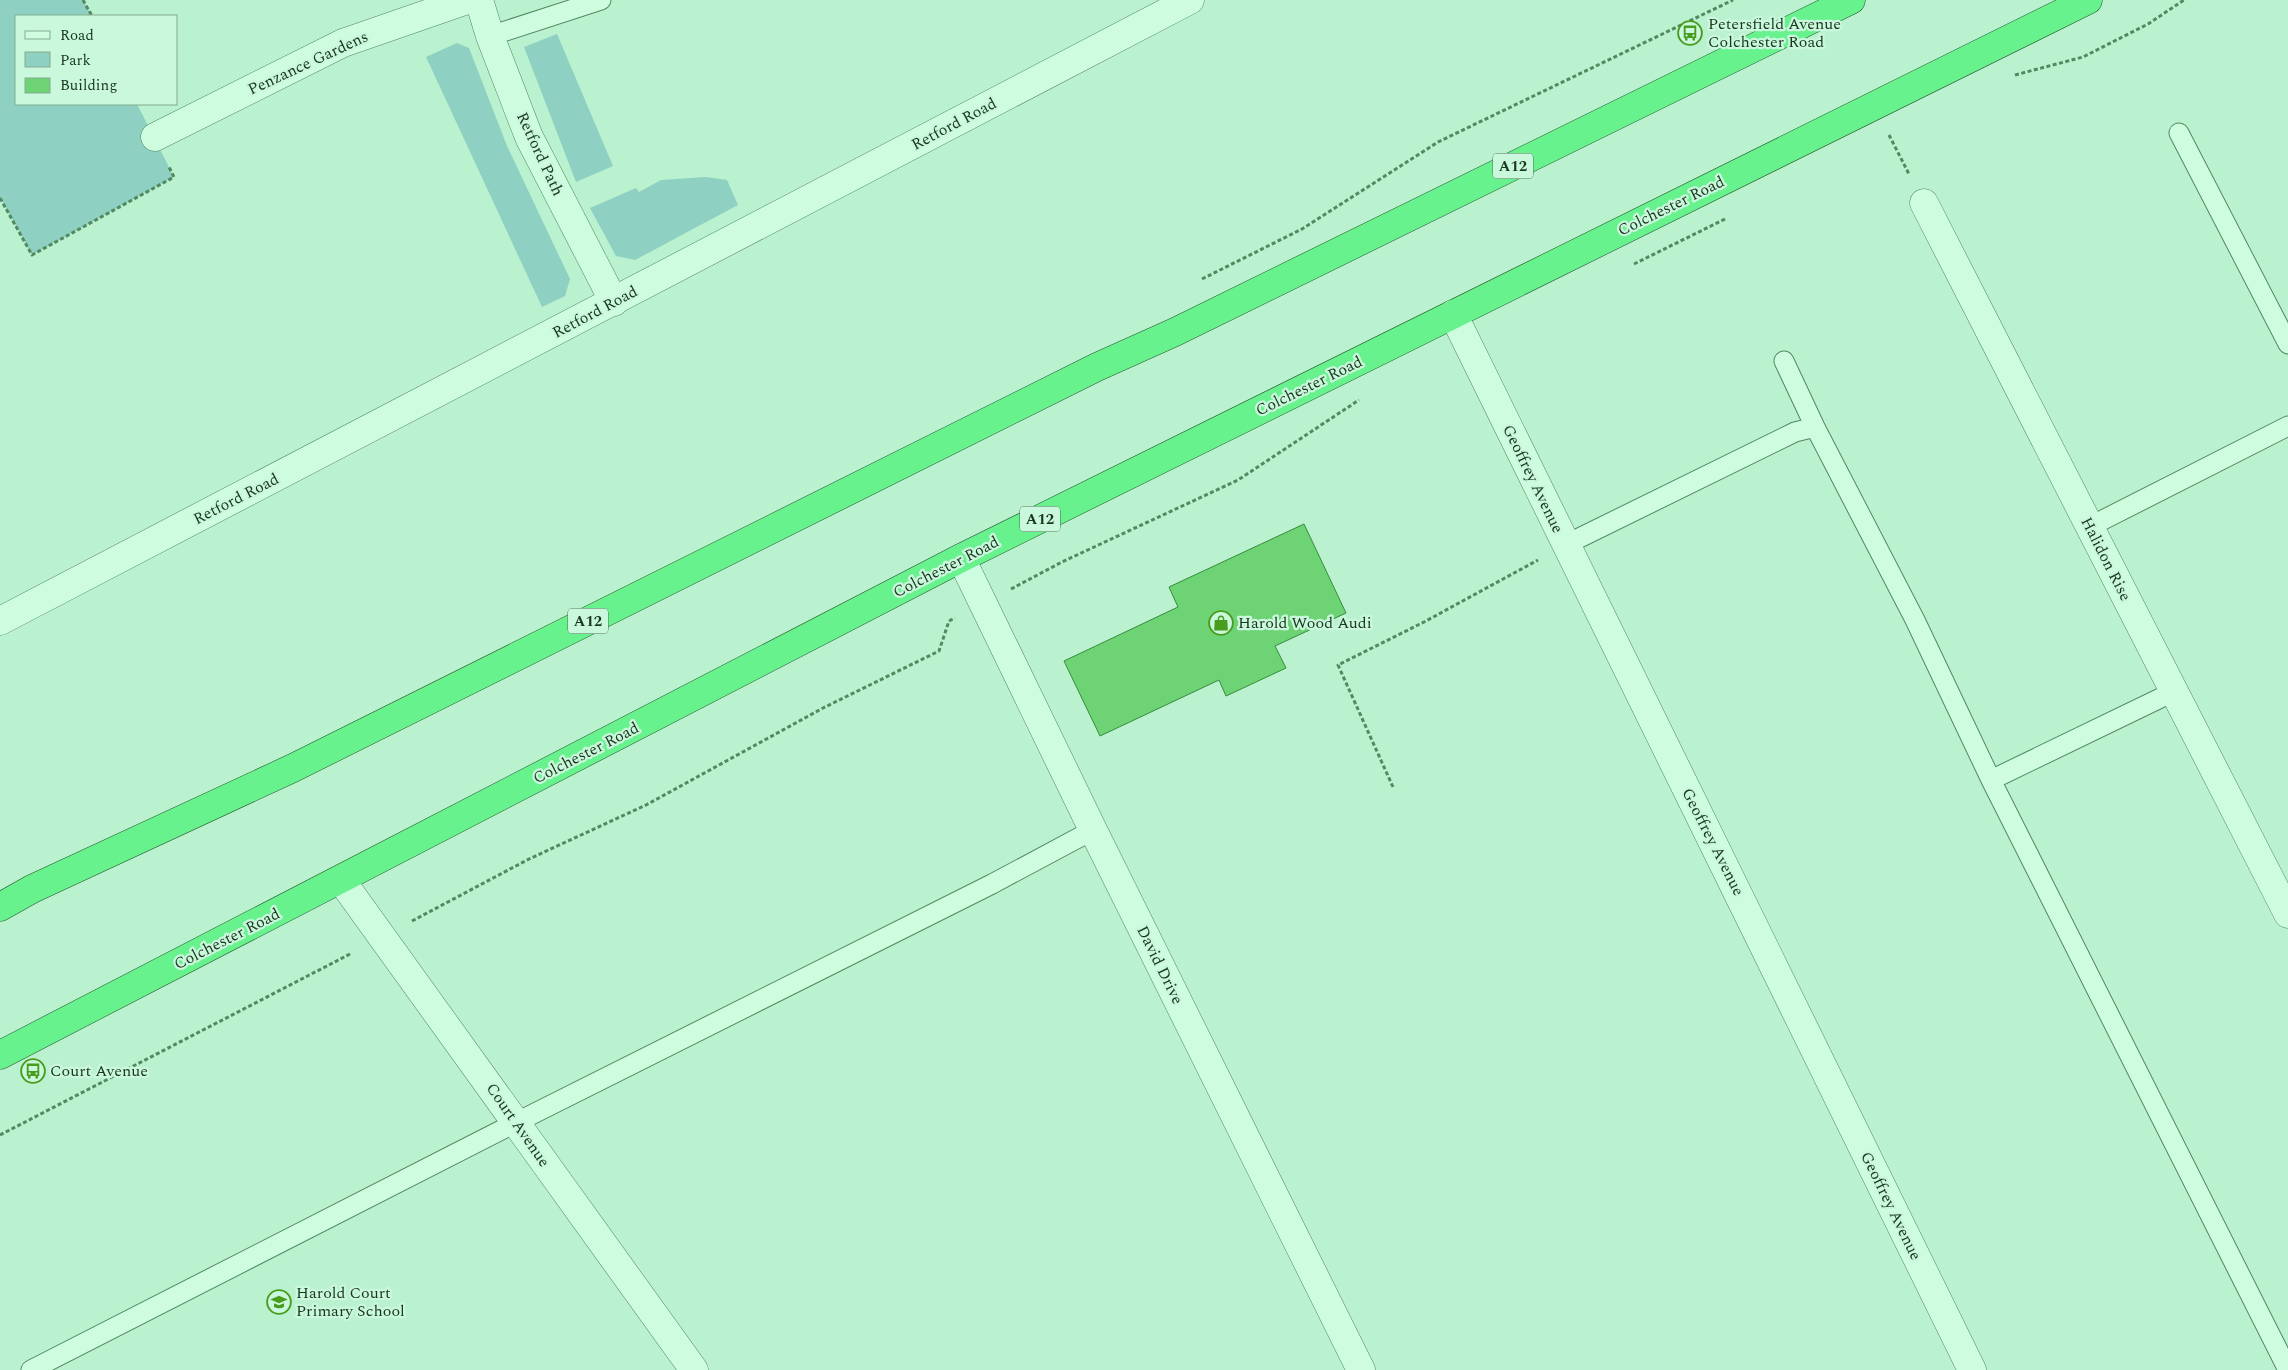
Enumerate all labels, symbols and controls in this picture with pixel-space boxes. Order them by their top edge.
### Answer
place label: Petersfield Avenue Colchester Road [1708,12,1841,54]
legend [15,15,178,105]
bus stop icon: Petersfield Avenue Colchester Road [1677,20,1703,46]
text: Road [60,24,94,47]
street label: Penzance Gardens [244,25,372,101]
text: Park [60,49,91,72]
text: Building [60,74,117,97]
street label: Retford Road [907,91,1001,157]
street label: Retford Path [510,108,570,200]
road number: A12 [1493,154,1533,178]
street label: Colchester Road [1613,170,1729,242]
street label: Retford Road [548,279,642,345]
street label: Colchester Road [1251,350,1367,422]
street label: Geoffrey Avenue [1496,421,1570,537]
street label: Retford Road [189,467,283,531]
road number: A12 [1020,506,1060,532]
street label: Halidon Rise [2075,513,2137,605]
street label: Colchester Road [889,530,1003,604]
road number: A12 [568,608,608,634]
shop icon: Harold Wood Audi [1208,610,1234,636]
place label: Harold Wood Audi [1238,611,1372,635]
street label: Colchester Road [529,716,643,790]
street label: Geoffrey Avenue [1675,784,1751,900]
street label: Colchester Road [170,902,284,976]
street label: David Drive [1131,922,1189,1008]
bus stop icon: Court Avenue [20,1058,46,1084]
place label: Court Avenue [50,1059,148,1083]
street label: Court Avenue [480,1078,556,1172]
street label: Geoffrey Avenue [1854,1148,1928,1264]
place label: Harold Court Primary School [296,1281,405,1323]
school or university icon: Harold Court Primary School [266,1289,292,1315]

